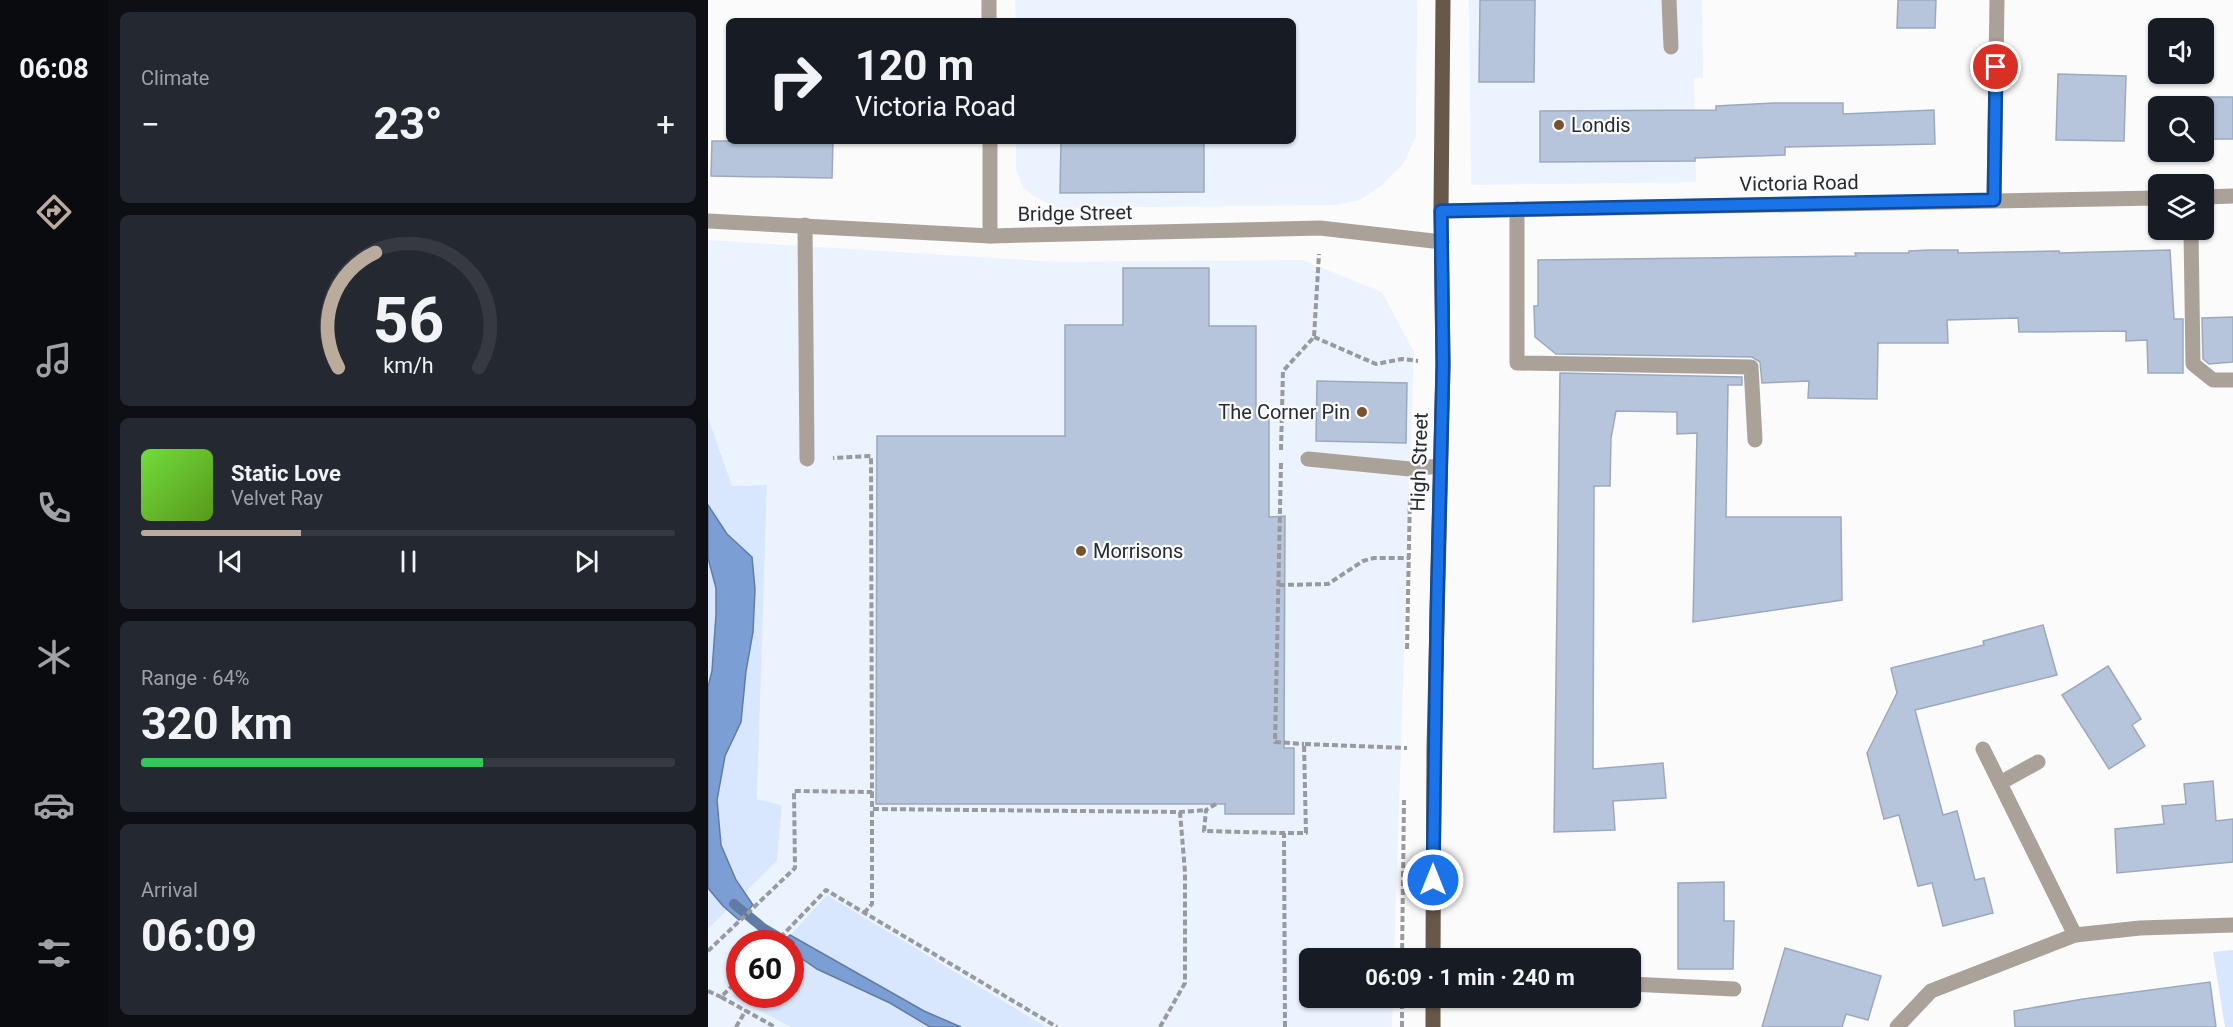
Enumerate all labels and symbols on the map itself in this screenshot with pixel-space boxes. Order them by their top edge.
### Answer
pin [1970,41,2021,92]
place label: Londis [1571,113,1631,137]
marker: Londis [1552,118,1566,132]
street label: Victoria Road [1739,170,1859,196]
street label: Bridge Street [1017,200,1133,226]
place label: The Corner Pin [1218,400,1350,424]
marker: The Corner Pin [1355,405,1369,419]
street label: High Street [1405,412,1433,512]
place label: Morrisons [1093,539,1183,563]
marker: Morrisons [1074,544,1088,558]
position arrow [1401,848,1465,912]
speed limit sign: 60 [726,930,804,1008]

